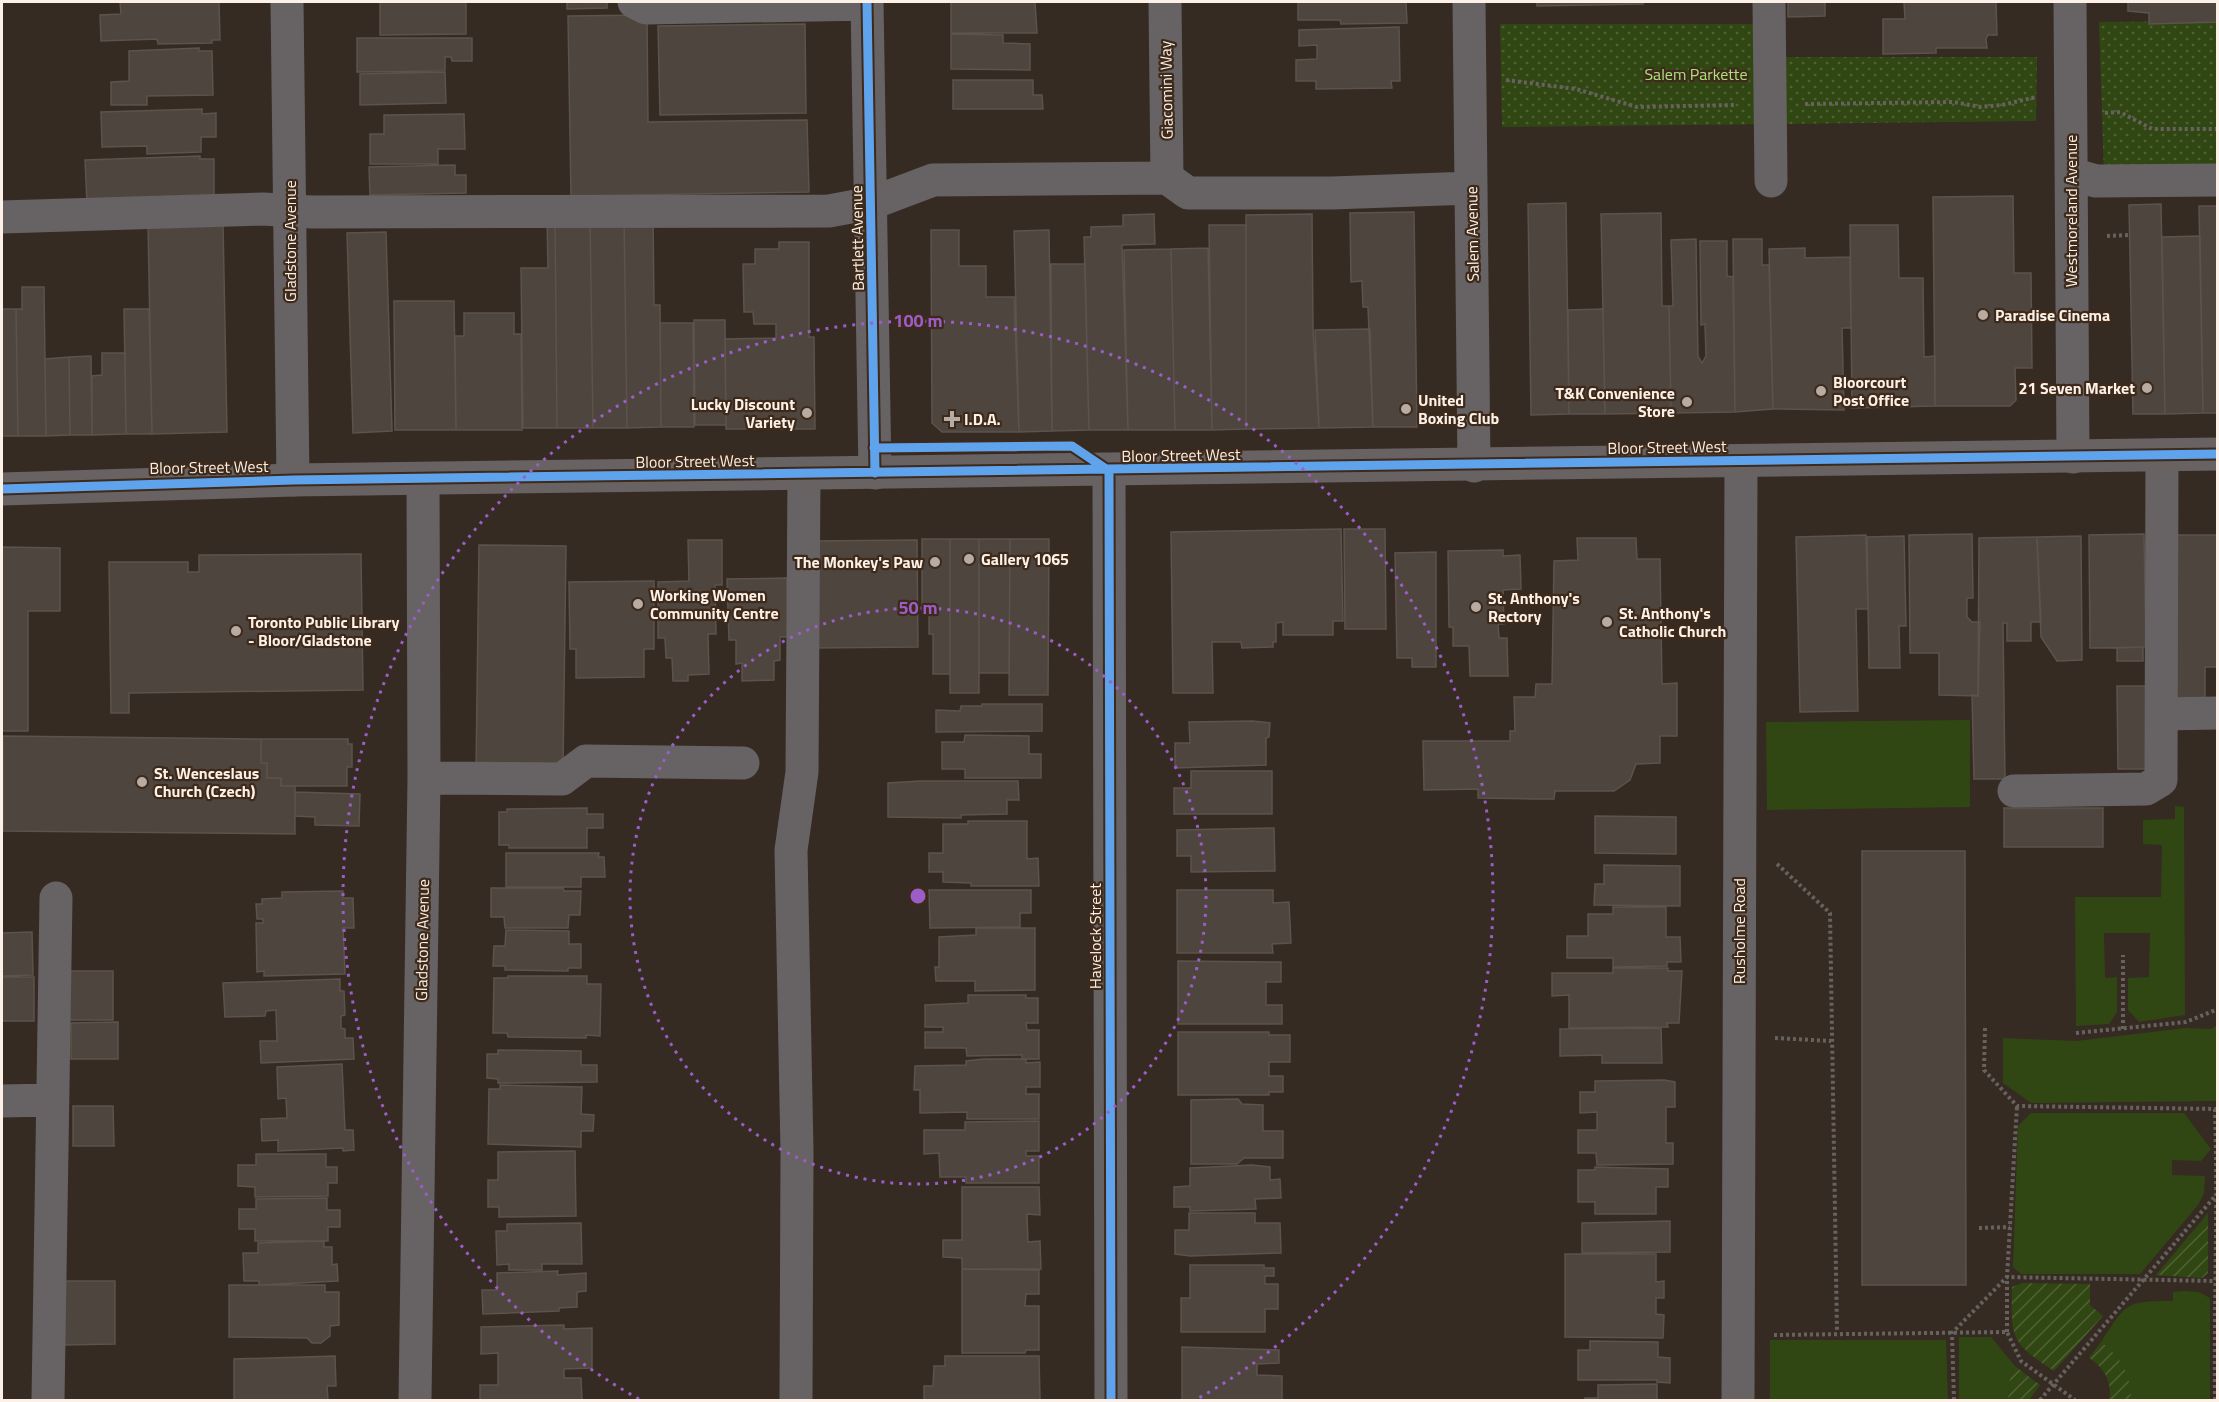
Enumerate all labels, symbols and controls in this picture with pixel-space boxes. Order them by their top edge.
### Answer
street label: Giacomini Way [1153,40,1179,140]
park label: Salem Parkette [1644,62,1748,86]
street label: Westmoreland Avenue [2059,135,2083,287]
street label: Gladstone Avenue [278,180,302,302]
street label: Bartlett Avenue [844,185,870,291]
street label: Salem Avenue [1459,186,1485,282]
place label: Paradise Cinema [1995,303,2110,327]
text: 100 m [893,307,943,334]
marker: Paradise Cinema [1976,308,1990,322]
place label: Bloorcourt Post Office [1833,370,1909,412]
place label: 21 Seven Market [2018,376,2135,400]
place label: T&K Convenience Store [1555,381,1675,423]
marker: 21 Seven Market [2140,381,2154,395]
marker: Bloorcourt Post Office [1814,384,1828,398]
place label: United Boxing Club [1418,388,1500,430]
place label: Lucky Discount Variety [691,392,795,434]
marker: T&K Convenience Store [1680,395,1694,409]
marker: United Boxing Club [1399,402,1413,416]
marker: Lucky Discount Variety [800,406,814,420]
place label: I.D.A. [964,407,1001,431]
marker: I.D.A. [945,412,959,426]
street label: Bloor Street West [1607,434,1727,460]
street label: Bloor Street West [1121,442,1241,468]
street label: Bloor Street West [635,448,755,474]
street label: Bloor Street West [149,454,269,480]
place label: Gallery 1065 [981,547,1069,571]
place label: The Monkey's Paw [794,550,923,574]
marker: Gallery 1065 [962,552,976,566]
marker: The Monkey's Paw [928,555,942,569]
place label: Working Women Community Centre [650,583,779,625]
place label: St. Anthony's Rectory [1488,586,1580,628]
text: 50 m [898,594,938,621]
marker: Working Women Community Centre [631,597,645,611]
marker: St. Anthony's Rectory [1469,600,1483,614]
place label: St. Anthony's Catholic Church [1619,601,1726,643]
place label: Toronto Public Library - Bloor/Gladstone [248,610,400,652]
marker: St. Anthony's Catholic Church [1600,615,1614,629]
marker: Toronto Public Library - Bloor/Gladstone [229,624,243,638]
place label: St. Wenceslaus Church (Czech) [154,761,259,803]
marker: St. Wenceslaus Church (Czech) [135,775,149,789]
street label: Rusholme Road [1727,878,1751,984]
street label: Gladstone Avenue [409,879,435,1001]
street label: Havelock Street [1083,883,1107,989]
centre of rings [908,886,928,906]

